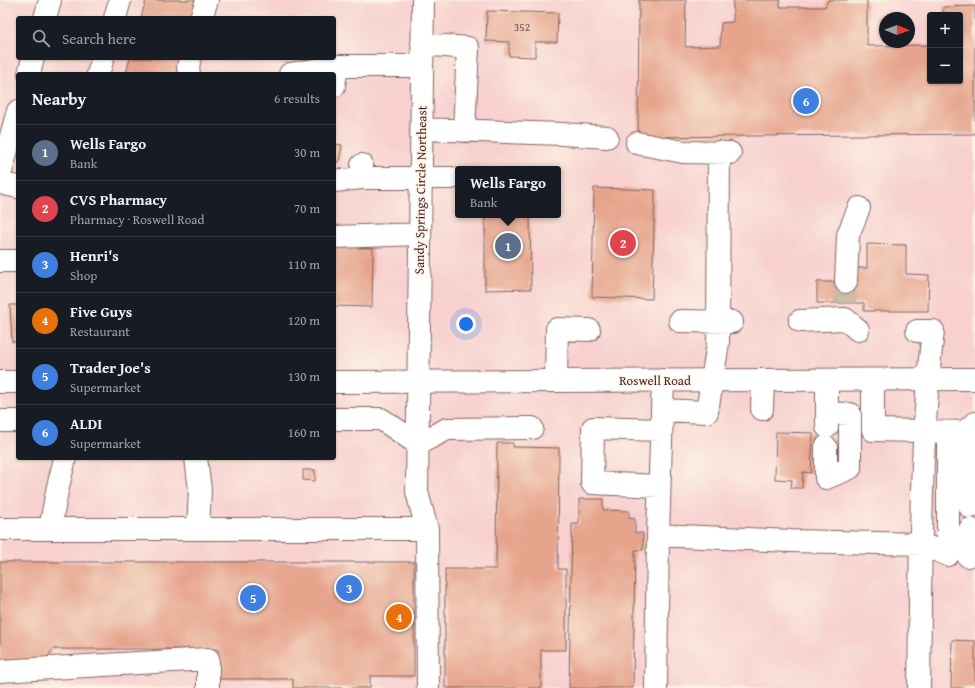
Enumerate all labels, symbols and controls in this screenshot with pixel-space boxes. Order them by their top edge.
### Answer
north arrow [879,12,915,48]
map controls [927,12,963,84]
button: + [927,12,963,48]
search box [16,16,336,60]
house number: 352 [514,19,530,35]
icon: search [30,27,52,49]
text: Search here [62,28,136,49]
button: − [927,48,963,84]
text: Nearby [32,86,86,111]
pin: 6 [793,86,819,116]
text: 6 results [274,89,320,108]
street label: Sandy Springs Circle Northeast [410,105,431,274]
text: Wells Fargo [70,133,146,154]
text: 1 [42,143,48,162]
text: 30 m [294,143,320,162]
text: Bank [70,154,97,173]
popup [455,166,561,218]
text: Wells Fargo [470,172,546,193]
text: CVS Pharmacy [70,189,167,210]
text: Bank [470,193,497,212]
text: 2 [42,199,48,218]
text: 70 m [294,199,320,218]
text: Pharmacy · Roswell Road [70,210,204,229]
pin: 2 [610,228,636,258]
pin: 1 [495,231,521,261]
text: Henri's [70,245,119,266]
text: 3 [42,255,48,274]
text: 110 m [288,255,320,274]
text: Shop [70,266,97,285]
text: Five Guys [70,301,132,322]
text: 4 [42,311,48,330]
text: 120 m [288,311,320,330]
your location [456,314,476,334]
text: Restaurant [70,322,130,341]
text: Trader Joe's [70,357,151,378]
text: 5 [42,367,48,386]
text: 130 m [288,367,320,386]
street label: Roswell Road [619,371,691,390]
text: Supermarket [70,378,141,397]
text: ALDI [70,413,102,434]
text: 6 [42,423,48,442]
text: 160 m [288,423,320,442]
text: Supermarket [70,434,141,453]
pin: 3 [336,573,362,603]
pin: 5 [240,583,266,613]
pin: 4 [386,602,412,632]

